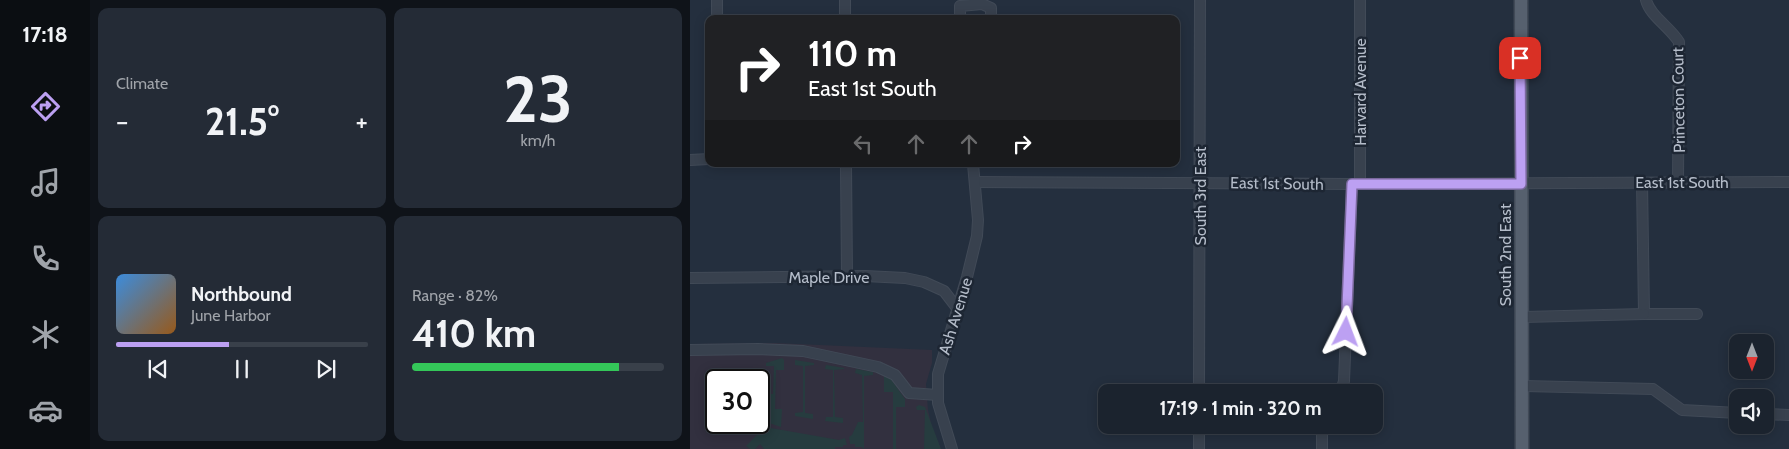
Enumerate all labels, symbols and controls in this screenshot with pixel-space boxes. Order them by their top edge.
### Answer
text: 17:18 [22,21,68,48]
text: 110 m [808,32,897,75]
icon: right [725,35,790,100]
pin [1499,37,1541,79]
street label: Harvard Avenue [1351,38,1370,146]
icon: arrive [1506,44,1534,72]
street label: Princeton Court [1668,46,1689,153]
text: 23 [503,59,573,138]
text: Climate [116,74,168,93]
text: East 1st South [808,75,937,102]
icon: directions [28,89,63,124]
text: 21.5° [205,98,279,145]
text: − [116,104,128,138]
text: + [356,104,368,138]
icon: left [849,130,877,158]
icon: ahead [902,130,930,158]
icon: ahead [955,130,983,158]
icon: right [1008,130,1036,158]
text: km/h [520,131,556,150]
street label: South 3rd East [1191,146,1210,245]
icon: music [28,165,63,200]
street label: East 1st South [1230,173,1324,194]
street label: East 1st South [1635,173,1729,192]
street label: South 2nd East [1496,203,1515,306]
icon: phone [28,241,63,276]
street label: Maple Drive [789,268,869,287]
street label: Ash Avenue [935,275,976,357]
text: Northbound [191,283,292,306]
text: Range · 82% [412,286,498,305]
position arrow [1319,305,1371,357]
text: June Harbor [191,306,271,325]
text: 410 km [412,310,536,357]
icon: climate [28,317,63,352]
north arrow [1729,334,1774,379]
map controls [1729,334,1774,434]
icon: previous [144,355,172,383]
icon: pause [228,355,256,383]
icon: next [312,355,340,383]
speed limit sign: 30 [705,369,770,434]
button: sound [1729,389,1774,434]
icon: car [28,393,63,428]
text: 17:19 · 1 min · 320 m [1160,397,1321,420]

